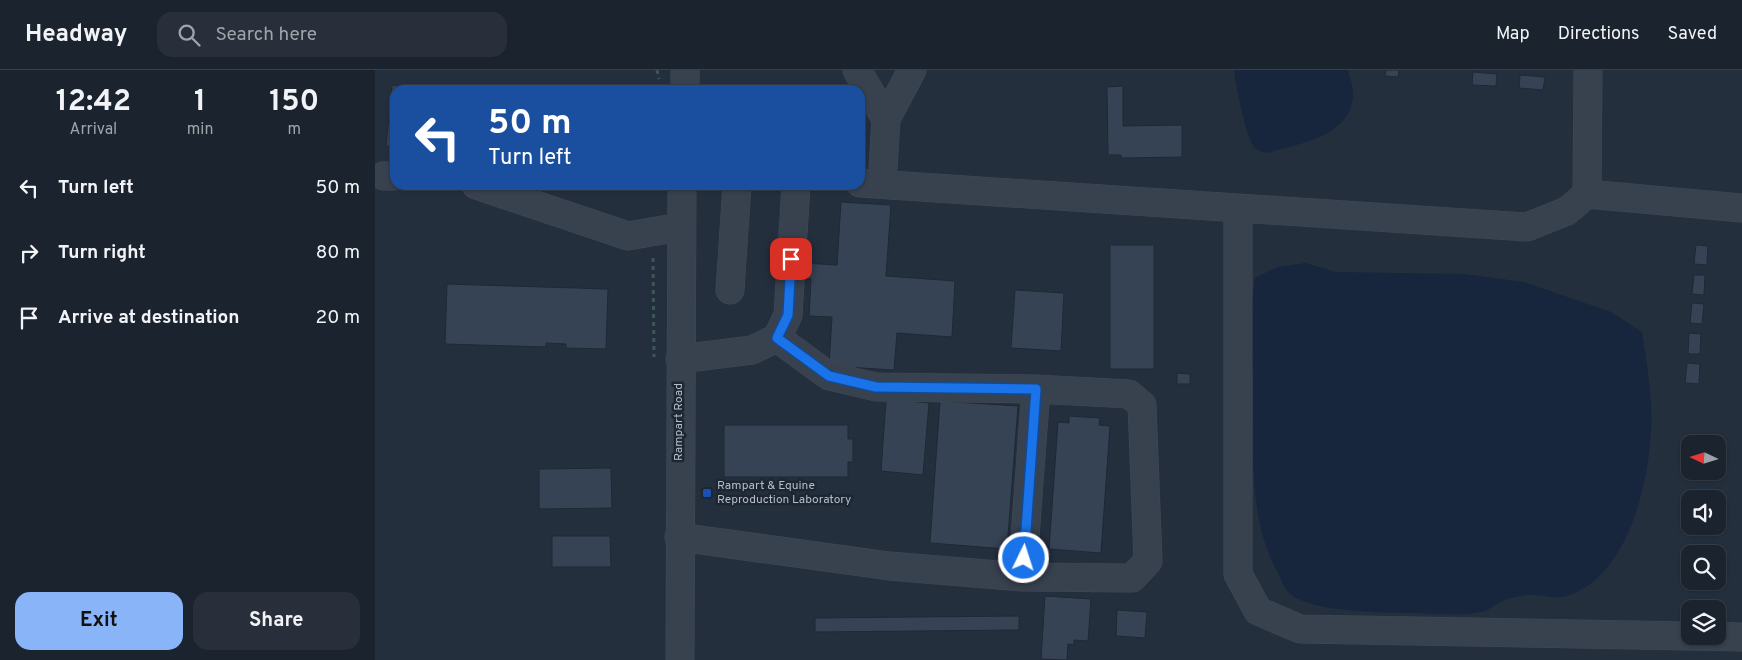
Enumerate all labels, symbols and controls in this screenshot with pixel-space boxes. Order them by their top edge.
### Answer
search box [157,12,507,57]
text: Headway [25,20,127,50]
icon: search [175,21,203,49]
text: Search here [215,23,317,47]
text: Map [1496,23,1530,46]
text: Directions [1558,23,1640,46]
text: Saved [1668,23,1717,46]
text: 12:42 [56,84,131,121]
text: 1 [194,84,206,121]
text: 150 [269,84,319,121]
text: 50 m [488,102,572,146]
icon: left [405,105,470,170]
text: Arrival [70,120,117,140]
text: min [187,120,213,140]
text: m [287,120,301,140]
text: Turn left [488,145,571,172]
icon: left [15,174,43,202]
text: Turn left [58,176,134,200]
text: 50 m [315,176,360,200]
pin [770,238,812,280]
icon: right [15,239,43,267]
text: Turn right [58,241,146,265]
text: 80 m [316,241,360,265]
icon: arrive [777,245,805,273]
icon: arrive [15,304,43,332]
text: Arrive at destination [58,306,239,330]
text: 20 m [316,306,360,330]
street label: Rampart Road [671,383,687,461]
north arrow [1681,435,1726,480]
map controls [1681,435,1726,645]
place label: Rampart & Equine Reproduction Laboratory [717,478,851,508]
marker: Rampart & Equine Reproduction Laboratory [701,487,713,499]
button: sound [1681,490,1726,535]
position arrow [997,531,1049,583]
button: search [1681,545,1726,590]
button: Exit [15,592,183,650]
button: Share [193,592,360,650]
button: layers [1681,600,1726,645]

